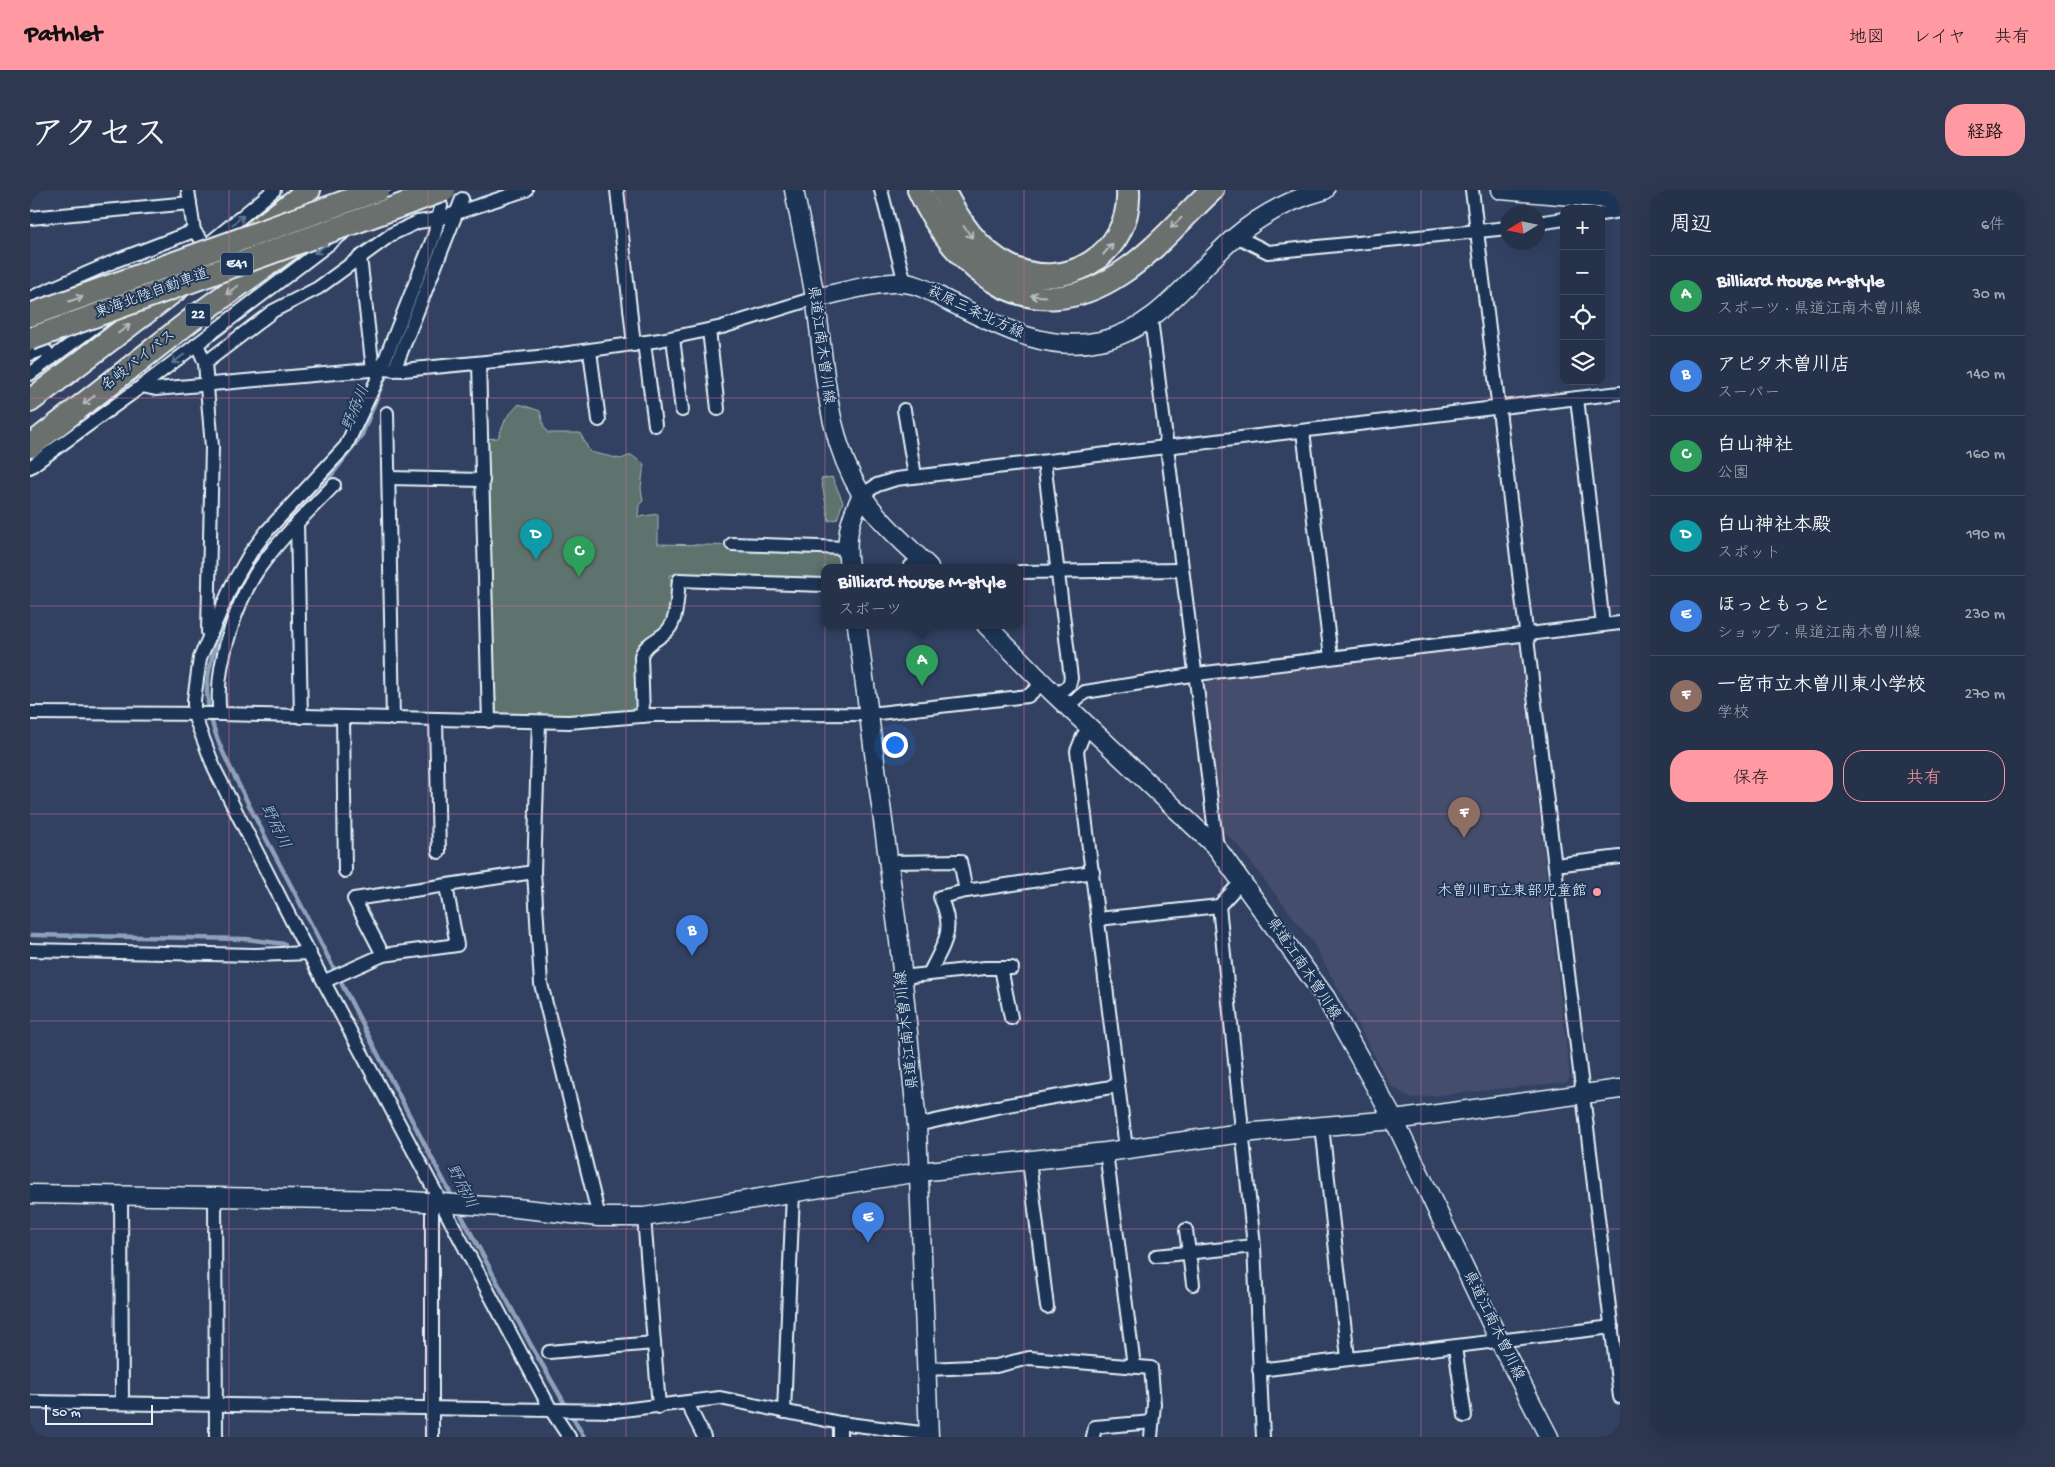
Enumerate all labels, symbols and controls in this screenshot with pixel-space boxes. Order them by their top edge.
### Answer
text: Pathlet [25,21,102,50]
text: 地図 [1849,28,1885,49]
text: レイヤ [1913,28,1966,49]
text: 共有 [1994,28,2030,49]
button: 経路 [1945,104,2025,156]
text: アクセス [30,117,168,158]
north arrow [1500,205,1545,250]
map controls [1560,205,1605,385]
button: + [1560,205,1605,250]
one-way arrow [231,214,244,225]
text: 周辺 [1670,214,1712,239]
one-way arrow [1170,217,1182,230]
text: 6件 [1981,217,2005,236]
one-way arrow [963,225,973,239]
one-way arrow [1102,242,1113,255]
one-way arrow [313,244,327,254]
button: − [1560,250,1605,295]
road number: E41 [221,252,253,276]
street label: 東海北陸自動車道 [92,264,211,323]
text: Billiard House M-style [1717,271,1884,294]
street label: 萩原三条北方線 [924,282,1027,343]
street label: 県道江南木曽川線 [803,284,838,406]
one-way arrow [225,285,239,295]
text: A [1681,286,1691,305]
text: 30 m [1972,286,2005,305]
one-way arrow [1030,291,1046,301]
one-way arrow [68,294,83,303]
button: locate [1560,295,1605,340]
text: スポーツ · 県道江南木曽川線 [1717,301,1921,320]
road number: 22 [186,304,210,326]
one-way arrow [117,323,130,334]
street label: 名岐バイパス [98,326,180,396]
button: layers [1560,340,1605,385]
one-way arrow [171,354,185,364]
text: アピタ木曽川店 [1717,355,1850,378]
text: B [1682,366,1690,385]
text: 140 m [1967,366,2005,385]
water label: 野府川 [338,383,375,435]
text: スーパー [1717,385,1780,404]
one-way arrow [83,394,96,405]
text: 白山神社 [1717,435,1793,458]
text: C [1682,446,1690,465]
text: 160 m [1966,446,2005,465]
text: 公園 [1717,465,1749,484]
text: 白山神社本殿 [1717,515,1831,538]
pin: D [520,519,552,560]
text: D [1681,526,1691,545]
text: 190 m [1966,526,2005,545]
pin: C [563,536,595,577]
text: スポット [1717,545,1781,564]
popup [821,564,1023,629]
text: Billiard House M-style [838,572,1006,595]
text: ほっともっと [1717,595,1831,618]
text: スポーツ [838,602,902,621]
text: E [1681,606,1691,625]
text: 230 m [1965,606,2005,625]
text: ショップ · 県道江南木曽川線 [1717,625,1921,644]
pin: A [906,645,938,686]
text: 一宮市立木曽川東小学校 [1717,675,1926,698]
text: F [1682,686,1690,705]
text: 270 m [1965,686,2005,705]
text: 学校 [1717,705,1749,724]
your location [882,732,908,758]
button: 保存 [1670,750,1833,802]
button: 共有 [1843,750,2005,802]
pin: F [1448,797,1480,838]
water label: 野府川 [255,801,294,853]
place label: 木曽川町立東部児童館 [1437,882,1587,901]
marker: 木曽川町立東部児童館 [1591,886,1603,898]
street label: 県道江南木曽川線 [1262,914,1345,1024]
pin: B [676,915,708,956]
street label: 県道江南木曽川線 [892,969,923,1091]
water label: 野府川 [441,1161,480,1213]
pin: E [852,1202,884,1243]
street label: 県道江南木曽川線 [1459,1268,1528,1384]
scale bar [45,1402,152,1425]
text: 50 m [52,1405,81,1422]

